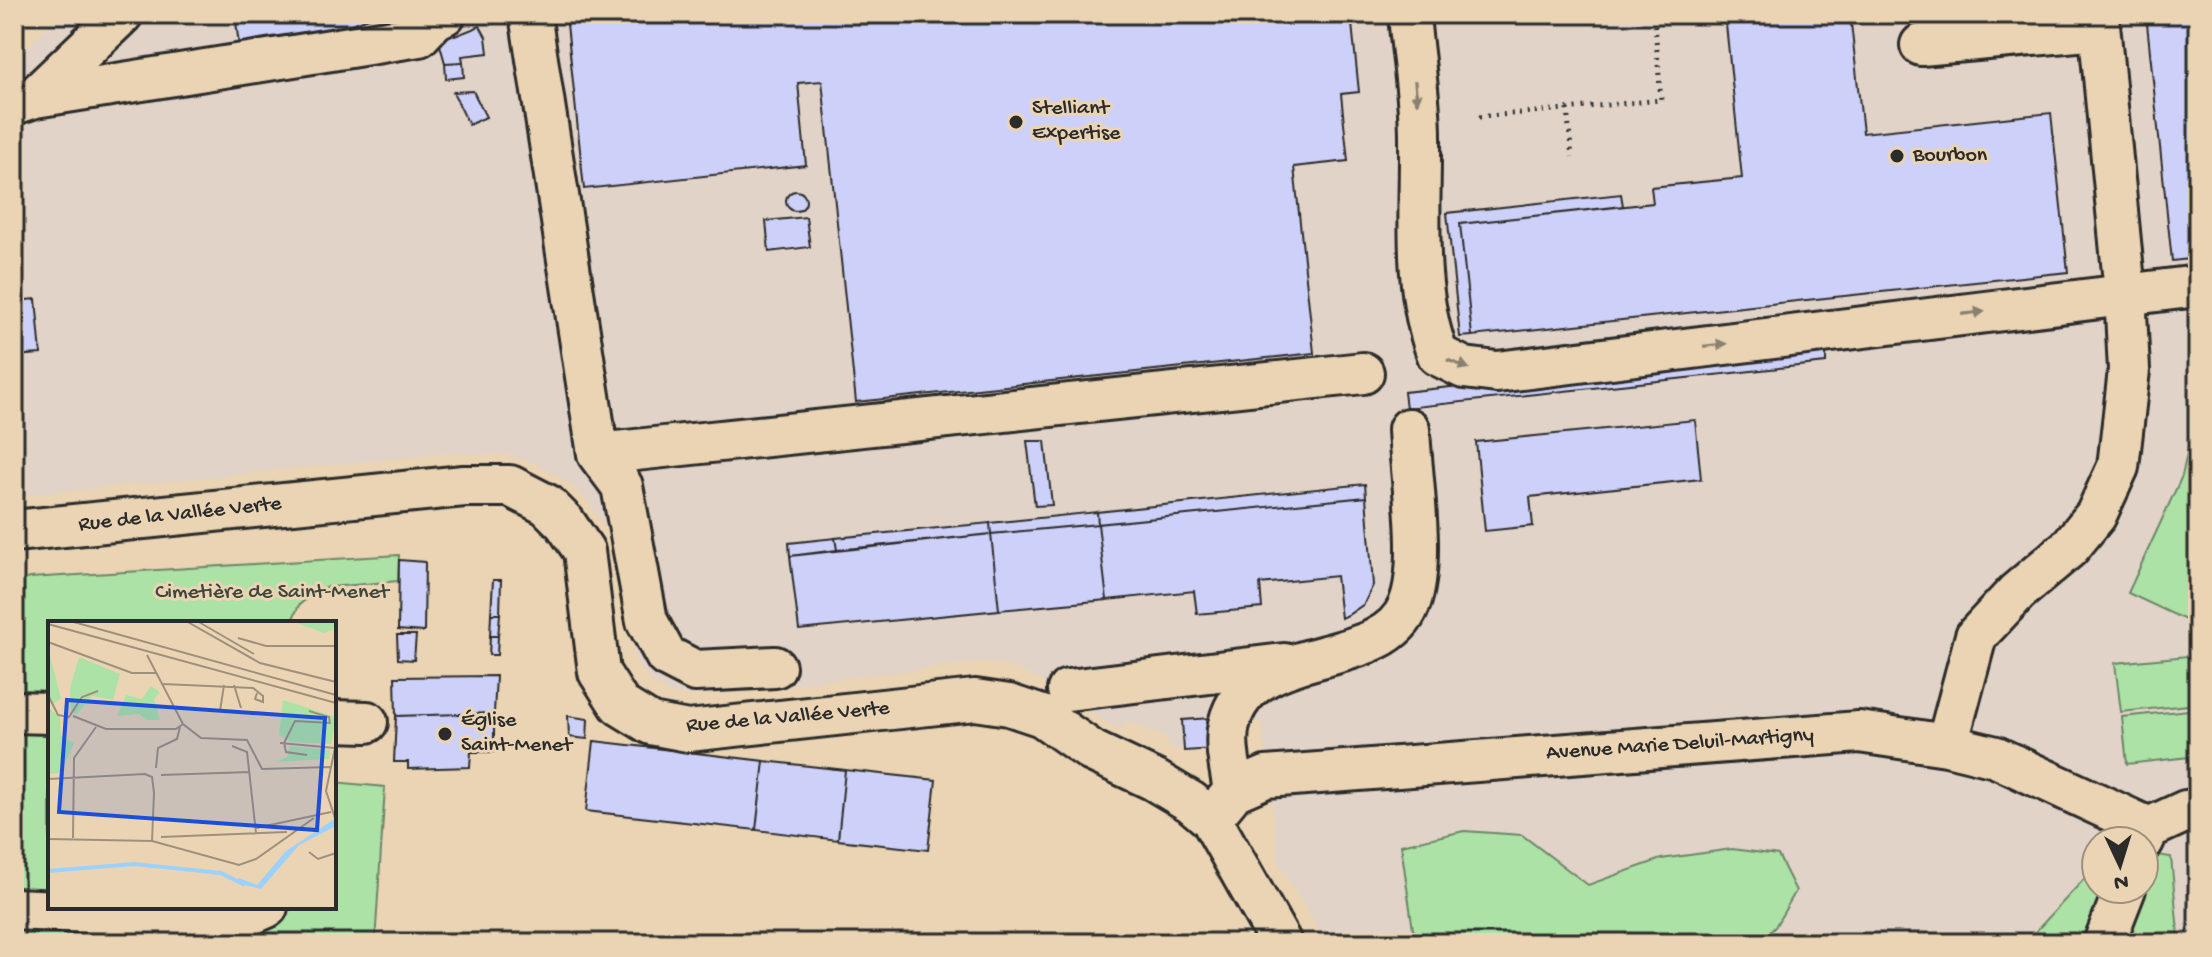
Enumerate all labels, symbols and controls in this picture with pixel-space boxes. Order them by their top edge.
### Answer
one-way arrow [1410,80,1423,105]
place label: Stelliant Expertise [1032,96,1121,147]
marker: Stelliant Expertise [1007,113,1025,131]
place label: Bourbon [1912,143,1988,169]
marker: Bourbon [1888,147,1906,165]
one-way arrow [1960,306,1985,319]
one-way arrow [1703,338,1728,351]
one-way arrow [1446,358,1470,371]
street label: Rue de la Vallée Verte [77,491,283,539]
park label: Cimetière de Saint-Menet [155,580,391,606]
inset map [48,621,336,909]
street label: Rue de la Vallée Verte [685,696,891,740]
place label: Église Saint-Menet [461,708,574,759]
street label: Avenue Marie Deluil-Martigny [1545,723,1815,767]
marker: Église Saint-Menet [436,725,454,743]
north arrow [2080,825,2160,905]
text: N [2113,867,2129,894]

